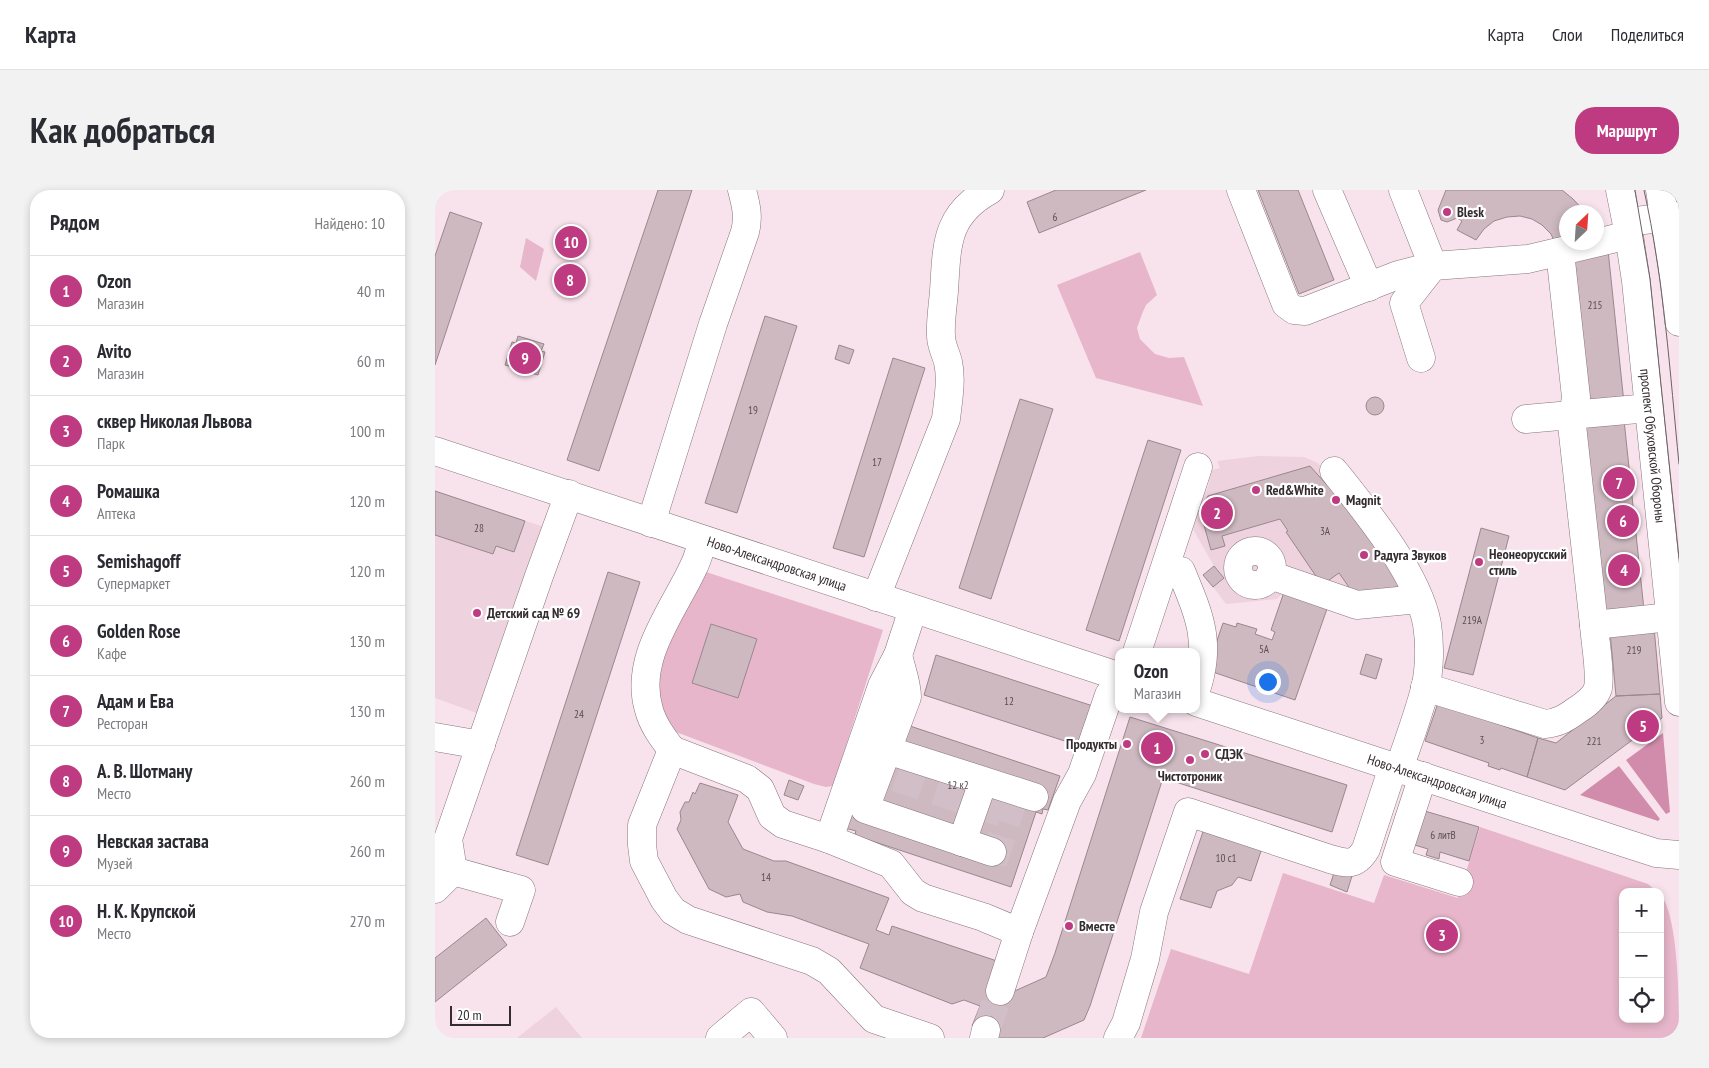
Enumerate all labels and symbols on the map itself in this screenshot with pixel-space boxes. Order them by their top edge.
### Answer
place label: Blesk [1457,203,1484,221]
north arrow [1559,205,1604,250]
marker: Blesk [1441,206,1453,218]
house number: 6 [1053,210,1058,224]
pin: 10 [555,223,587,261]
pin: 8 [554,261,586,299]
house number: 215 [1588,298,1602,312]
pin: 9 [509,339,541,377]
street label: проспект Обуховской Обороны [1636,368,1670,524]
house number: 19 [748,403,758,417]
house number: 17 [872,455,882,469]
pin: 7 [1603,464,1635,502]
place label: Red&White [1266,481,1324,499]
marker: Red&White [1250,484,1262,496]
place label: Magnit [1346,491,1381,509]
pin: 2 [1201,494,1233,532]
marker: Magnit [1330,494,1342,506]
pin: 6 [1607,502,1639,540]
house number: 28 [474,521,484,535]
house number: 3А [1320,524,1331,538]
street label: Ново-Александровская улица [705,532,849,595]
place label: Неонеорусский стиль [1489,545,1567,579]
place label: Радуга Звуков [1374,546,1447,564]
marker: Радуга Звуков [1358,549,1370,561]
pin: 4 [1608,551,1640,589]
marker: Неонеорусский стиль [1473,556,1485,568]
place label: Детский сад № 69 [487,604,581,622]
marker: Детский сад № 69 [471,607,483,619]
house number: 219А [1462,613,1483,627]
house number: 5А [1259,642,1270,656]
house number: 219 [1627,643,1641,657]
your location [1255,669,1281,695]
house number: 12 [1004,694,1014,708]
house number: 24 [574,707,584,721]
pin: 5 [1627,707,1659,745]
pin: 1 [1141,729,1173,767]
house number: 3 [1480,733,1485,747]
house number: 221 [1587,734,1601,748]
place label: Продукты [1066,735,1117,753]
marker: Продукты [1121,738,1133,750]
place label: СДЭК [1215,745,1244,763]
marker: СДЭК [1199,748,1211,760]
street label: Ново-Александровская улица [1365,750,1509,813]
marker: Чистотроник [1184,754,1196,766]
place label: Чистотроник [1158,767,1223,785]
house number: 12 к2 [947,778,969,792]
house number: 6 литВ [1430,828,1456,842]
house number: 10 с1 [1215,851,1237,865]
house number: 14 [761,870,771,884]
pin: 3 [1426,916,1458,954]
place label: Вместе [1079,917,1115,935]
marker: Вместе [1063,920,1075,932]
scale bar [450,1003,511,1026]

